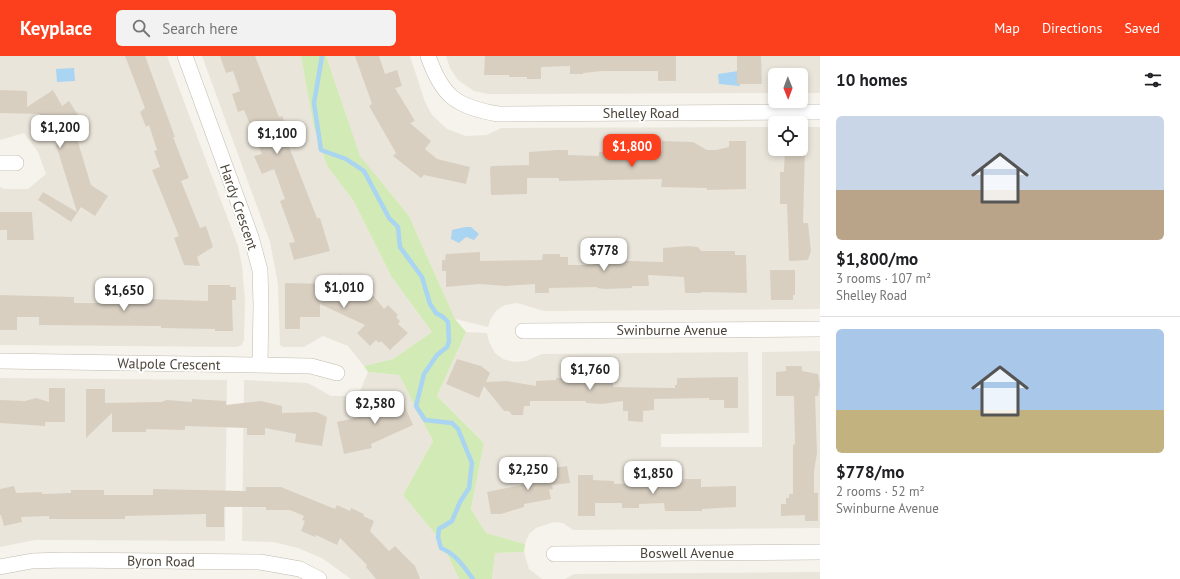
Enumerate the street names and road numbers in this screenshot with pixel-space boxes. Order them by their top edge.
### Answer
street label: Shelley Road [603,104,679,122]
street label: Hardy Crescent [216,162,262,252]
street label: Swinburne Avenue [617,321,727,339]
street label: Walpole Crescent [117,354,221,374]
street label: Boswell Avenue [640,544,734,562]
street label: Byron Road [127,551,195,571]

